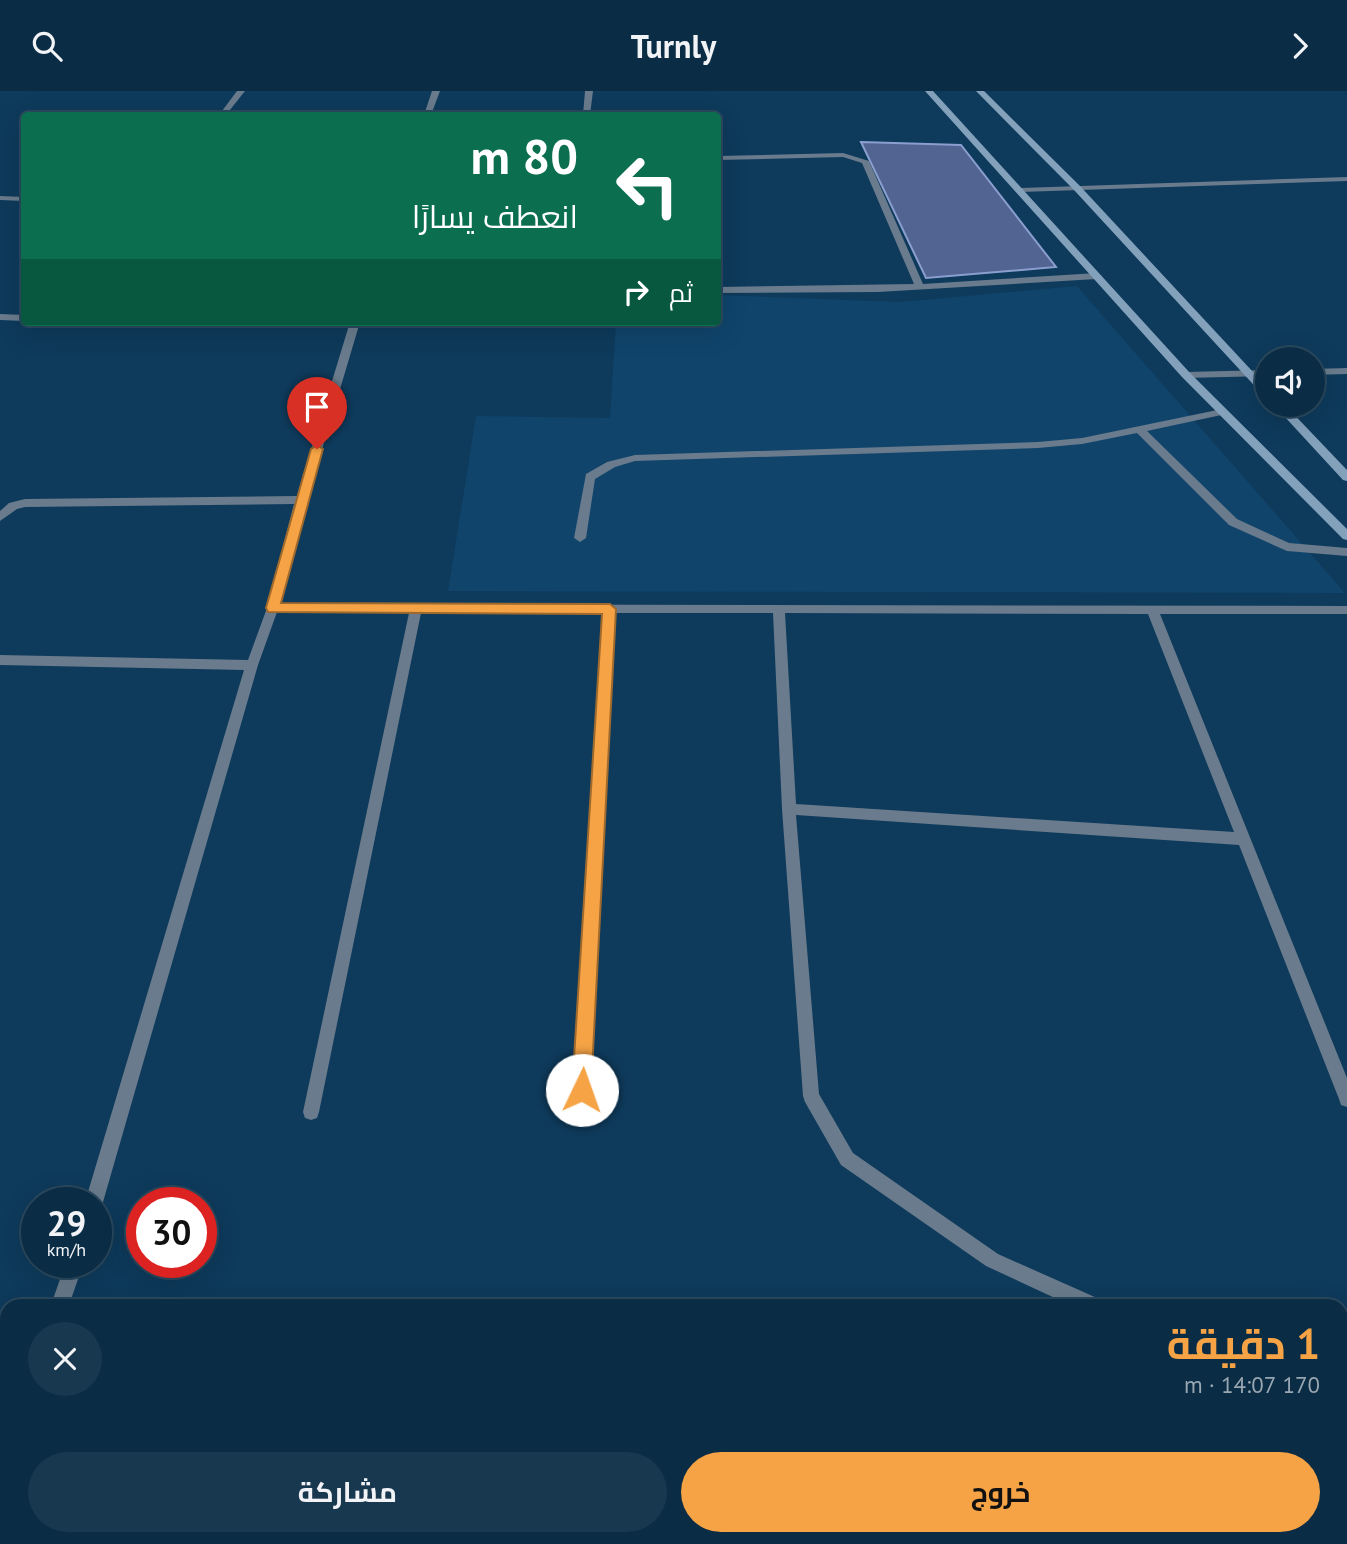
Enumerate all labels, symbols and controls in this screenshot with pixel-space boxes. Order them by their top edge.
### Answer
text: Turnly [631,25,716,67]
icon: search [28,27,66,65]
icon: forward [1281,27,1319,65]
text: 80 m [471,124,578,188]
icon: left [602,140,693,231]
text: انعطف يسارًا [412,195,578,237]
icon: right [617,273,655,311]
text: ثم [669,276,693,309]
map controls [1255,347,1325,417]
button: sound [1255,347,1325,417]
pin [287,377,347,449]
icon: arrive [298,388,336,426]
position arrow [545,1053,619,1127]
speed limit sign: 30 [126,1187,217,1278]
text: 29 [47,1200,86,1246]
text: km/h [47,1238,86,1261]
text: 1 دقيقة [1167,1316,1320,1371]
button: close [28,1322,102,1396]
text: 170 m · 14:07 [1184,1370,1320,1399]
button: مشاركة [28,1452,667,1532]
button: خروج [681,1452,1320,1532]

